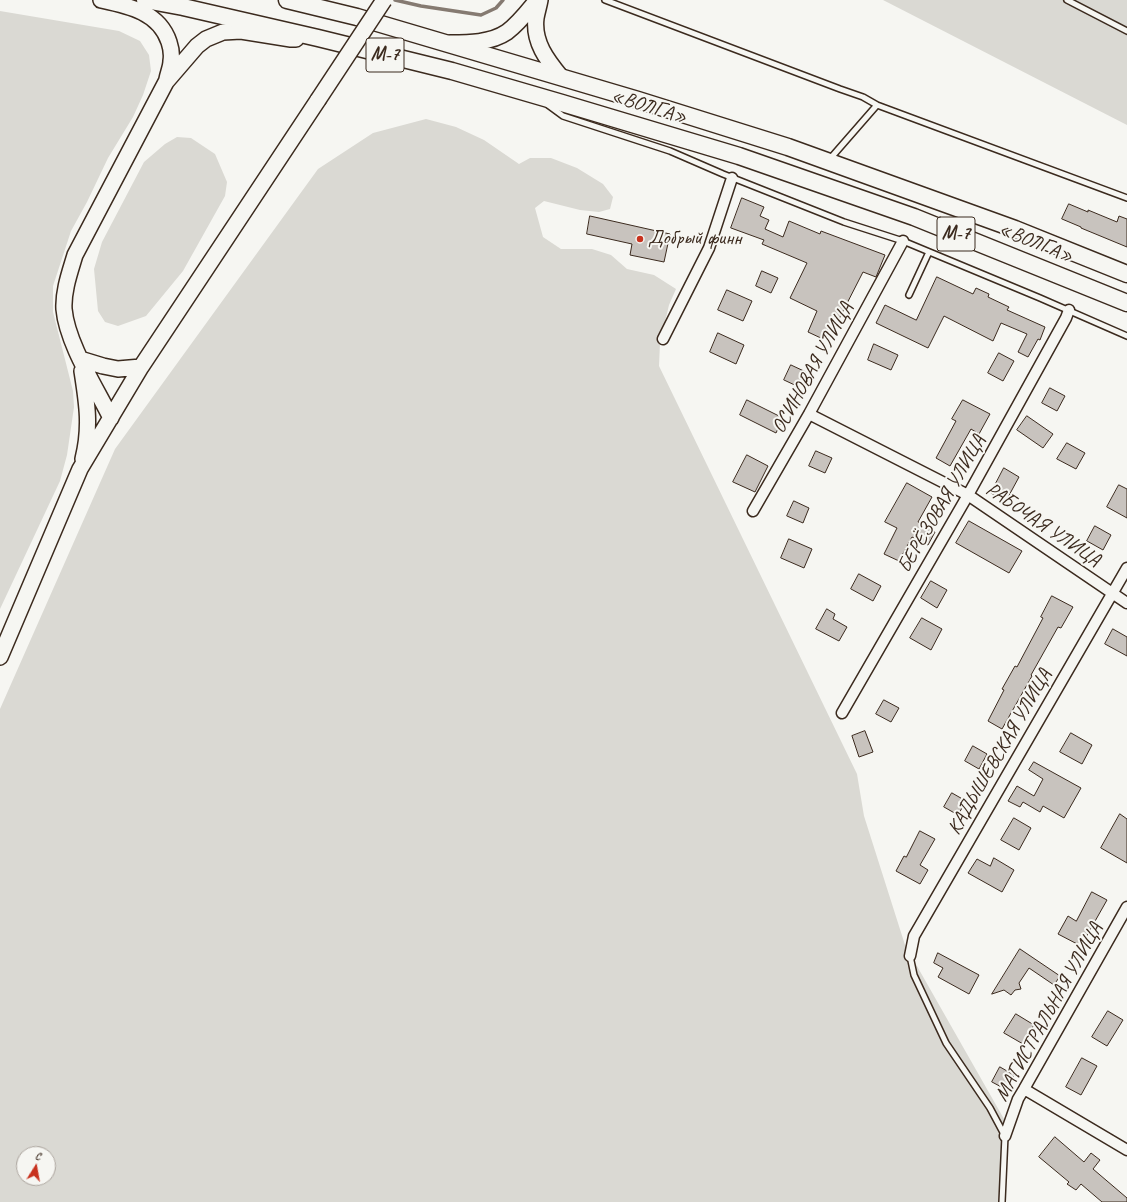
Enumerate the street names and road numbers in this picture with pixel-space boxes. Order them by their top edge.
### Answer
road number: М-7 [366,38,404,72]
street label: «ВОЛГА» [608,84,690,130]
road number: М-7 [937,217,975,251]
street label: «ВОЛГА» [995,217,1077,269]
street label: ОСИНОВАЯ УЛИЦА [767,298,859,438]
street label: БЕРЁЗОВАЯ УЛИЦА [893,431,991,577]
street label: РАБОЧАЯ УЛИЦА [981,478,1105,572]
street label: КАДЫШЕВСКАЯ УЛИЦА [943,665,1057,839]
street label: МАГИСТРАЛЬНАЯ УЛИЦА [990,919,1108,1105]

